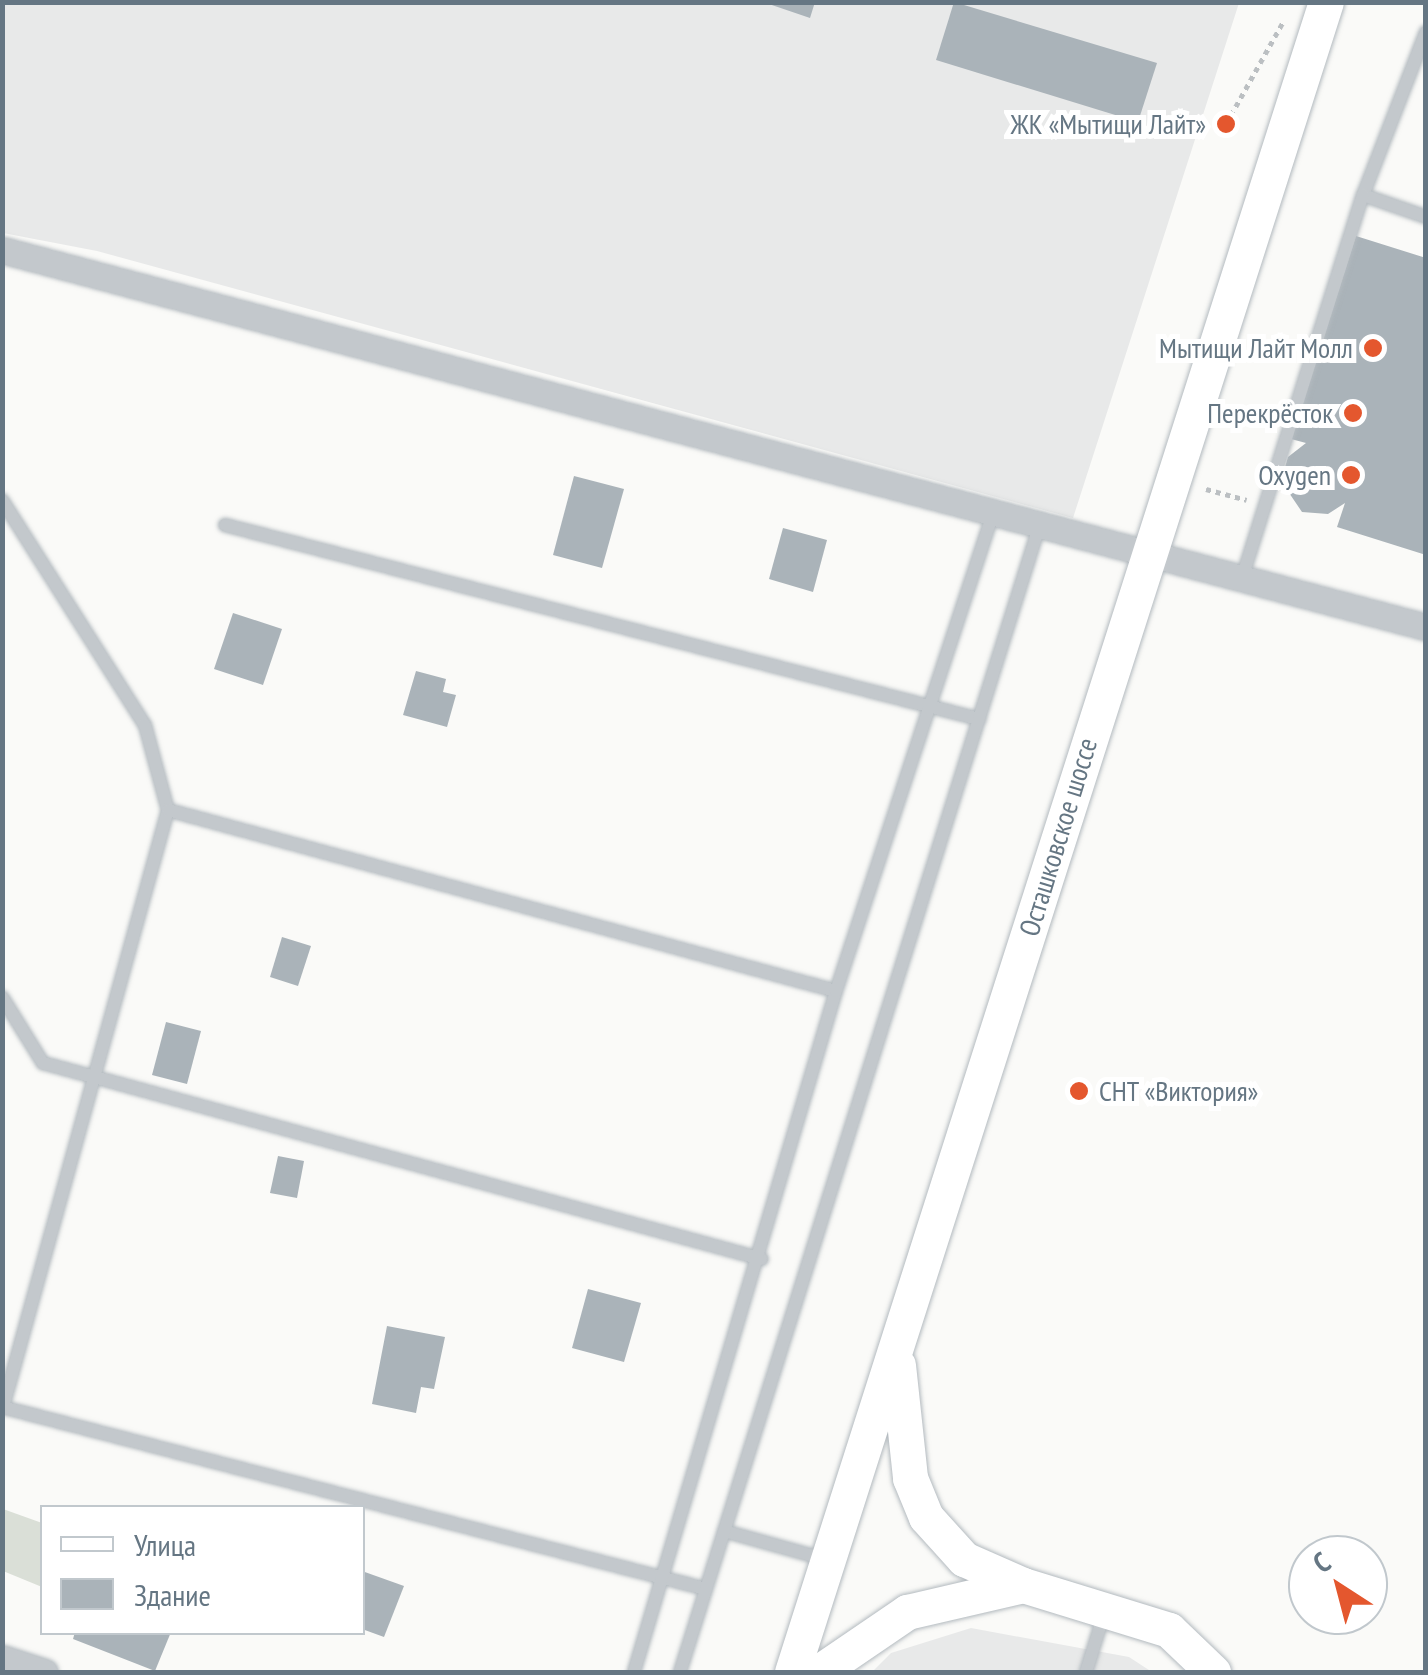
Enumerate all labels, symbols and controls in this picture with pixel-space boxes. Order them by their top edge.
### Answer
place label: ЖК «Мытищи Лайт» [1010,107,1206,141]
marker: ЖК «Мытищи Лайт» [1215,113,1237,135]
place label: Мытищи Лайт Молл [1158,331,1353,365]
marker: Мытищи Лайт Молл [1362,337,1384,359]
place label: Перекрёсток [1207,396,1333,430]
marker: Перекрёсток [1342,402,1364,424]
place label: Oxygen [1258,458,1331,492]
marker: Oxygen [1340,464,1362,486]
street label: Осташковское шоссе [1012,734,1104,940]
place label: СНТ «Виктория» [1099,1074,1259,1108]
marker: СНТ «Виктория» [1068,1080,1090,1102]
legend [40,1505,365,1635]
text: Улица [134,1525,196,1564]
north arrow [1288,1535,1388,1635]
text: С [1305,1543,1337,1581]
text: Здание [134,1575,211,1614]

